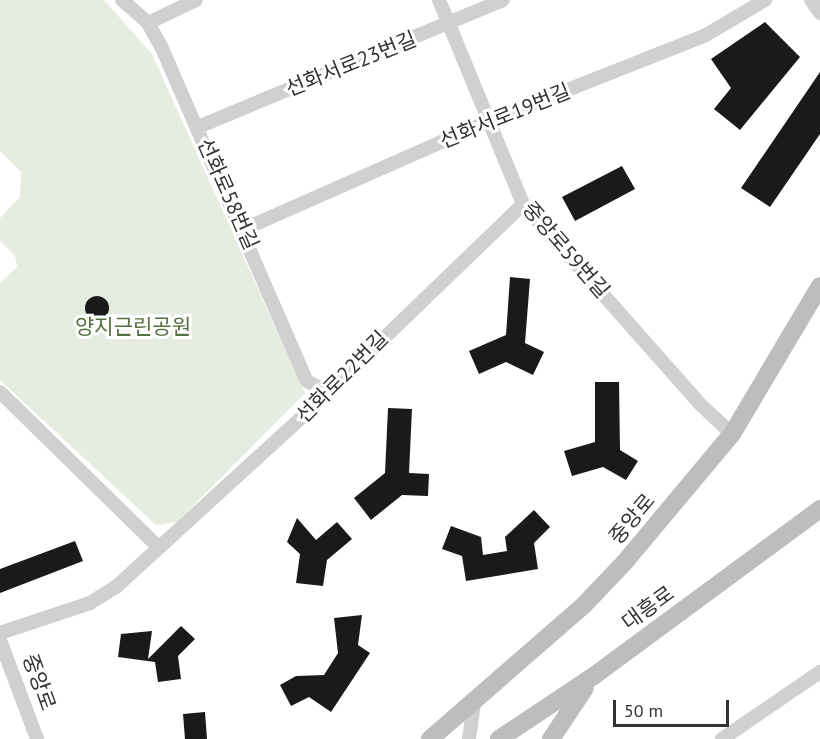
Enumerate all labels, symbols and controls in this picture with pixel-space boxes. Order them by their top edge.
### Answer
street label: 선화서로23번길 [282,26,420,102]
street label: 선화서로19번길 [436,78,574,154]
street label: 선화로58번길 [192,134,264,254]
street label: 중앙로59번길 [517,197,615,303]
park label: 양지근린공원 [75,314,191,340]
street label: 선화로22번길 [291,326,393,428]
street label: 중앙로 [604,489,660,549]
street label: 대흥로 [617,581,679,635]
street label: 중앙로 [17,650,61,714]
scale bar [616,688,732,726]
text: 50 m [624,699,663,722]

